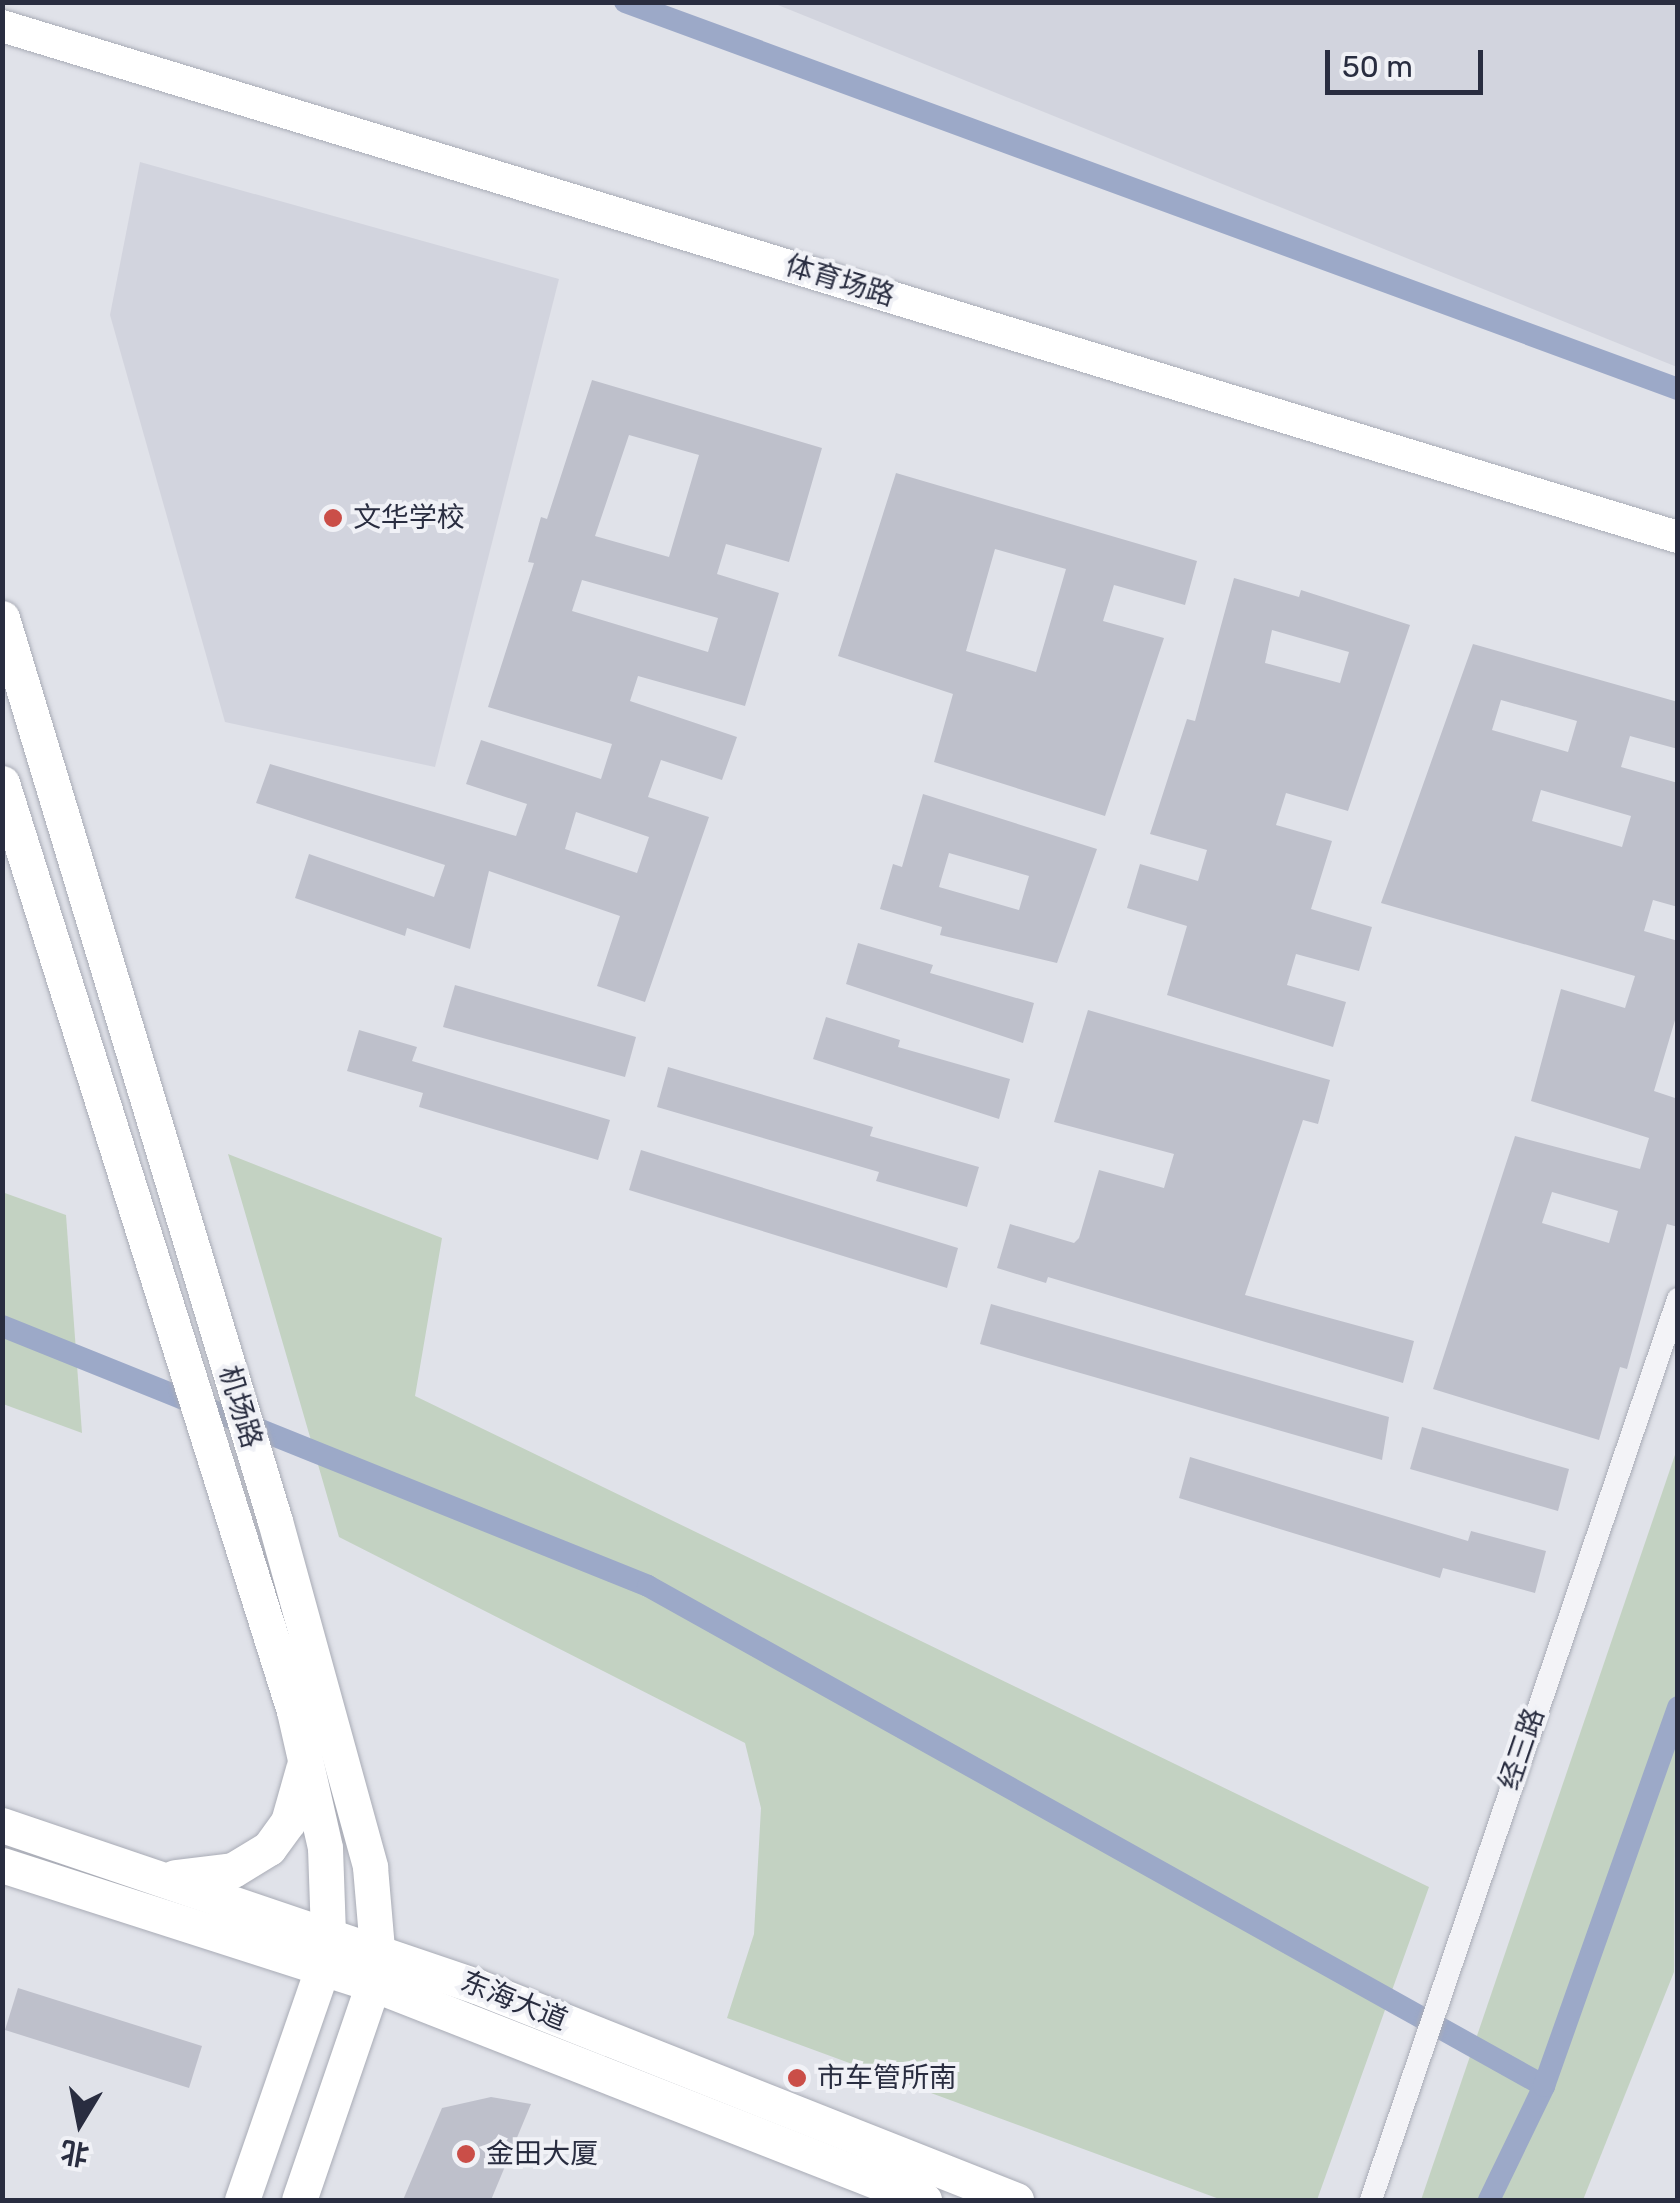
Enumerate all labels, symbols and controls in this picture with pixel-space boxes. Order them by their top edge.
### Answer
scale bar [1330,30,1488,92]
text: 50 m [1342,49,1413,85]
street label: 体育场路 [782,249,898,313]
place label: 文华学校 [353,501,465,535]
marker: 文华学校 [322,507,344,529]
street label: 机场路 [212,1362,268,1452]
street label: 经三路 [1492,1704,1552,1794]
street label: 东海大道 [456,1964,572,2038]
place label: 市车管所南 [817,2061,957,2095]
marker: 市车管所南 [786,2067,808,2089]
north arrow [30,2073,130,2173]
text: 北 [58,2134,91,2172]
place label: 金田大厦 [486,2137,598,2171]
marker: 金田大厦 [455,2143,477,2165]

